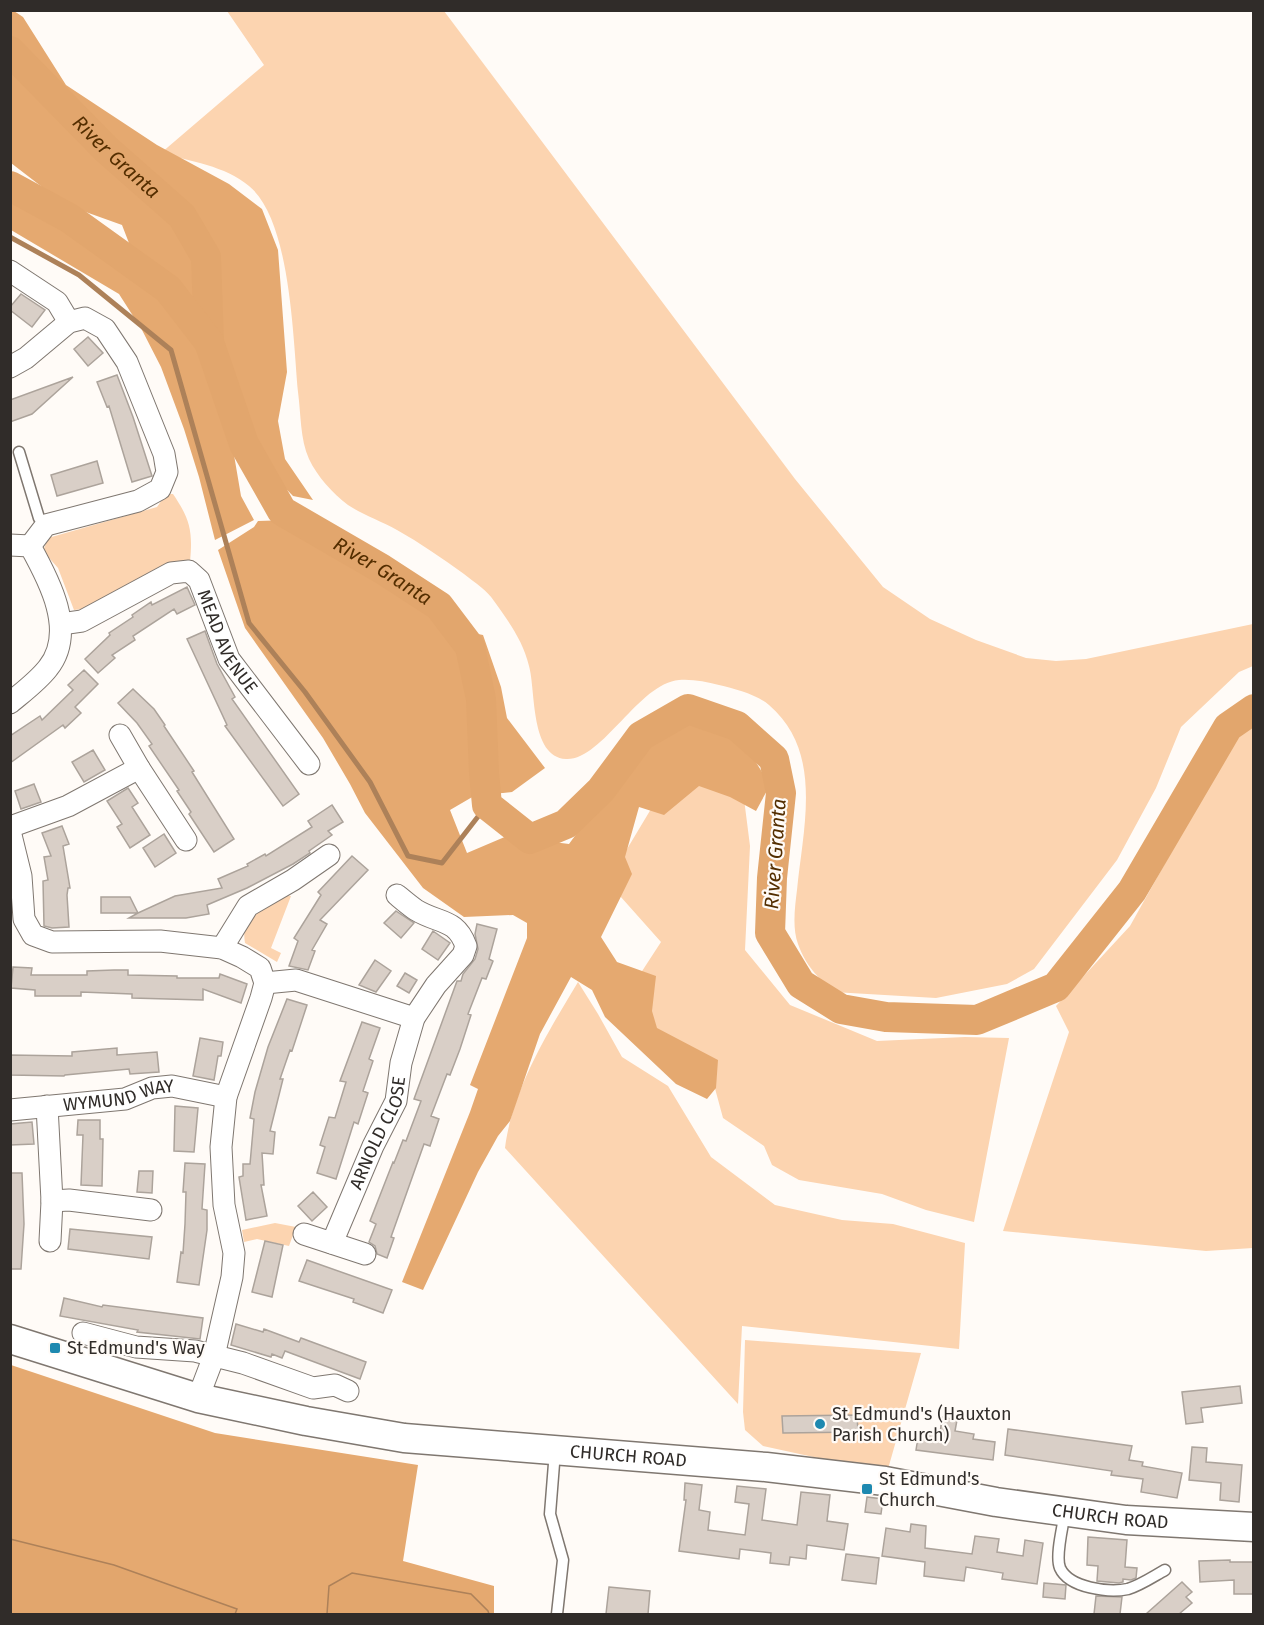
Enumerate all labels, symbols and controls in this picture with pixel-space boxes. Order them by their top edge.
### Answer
water label: River Granta [68,110,165,203]
water label: River Granta [329,532,436,610]
street label: MEAD AVENUE [193,587,262,698]
water label: River Granta [759,798,791,910]
street label: WYMUND WAY [62,1075,175,1116]
street label: ARNOLD CLOSE [345,1075,410,1193]
place label: St Edmund's Way [67,1337,205,1359]
marker: St Edmund's Way [48,1341,62,1355]
place label: St Edmund's (Hauxton Parish Church) [832,1403,1012,1446]
marker: St Edmund's (Hauxton Parish Church) [813,1417,827,1431]
street label: CHURCH ROAD [569,1440,688,1472]
place label: St Edmund's Church [879,1468,980,1511]
marker: St Edmund's Church [860,1482,874,1496]
street label: CHURCH ROAD [1051,1499,1169,1533]

